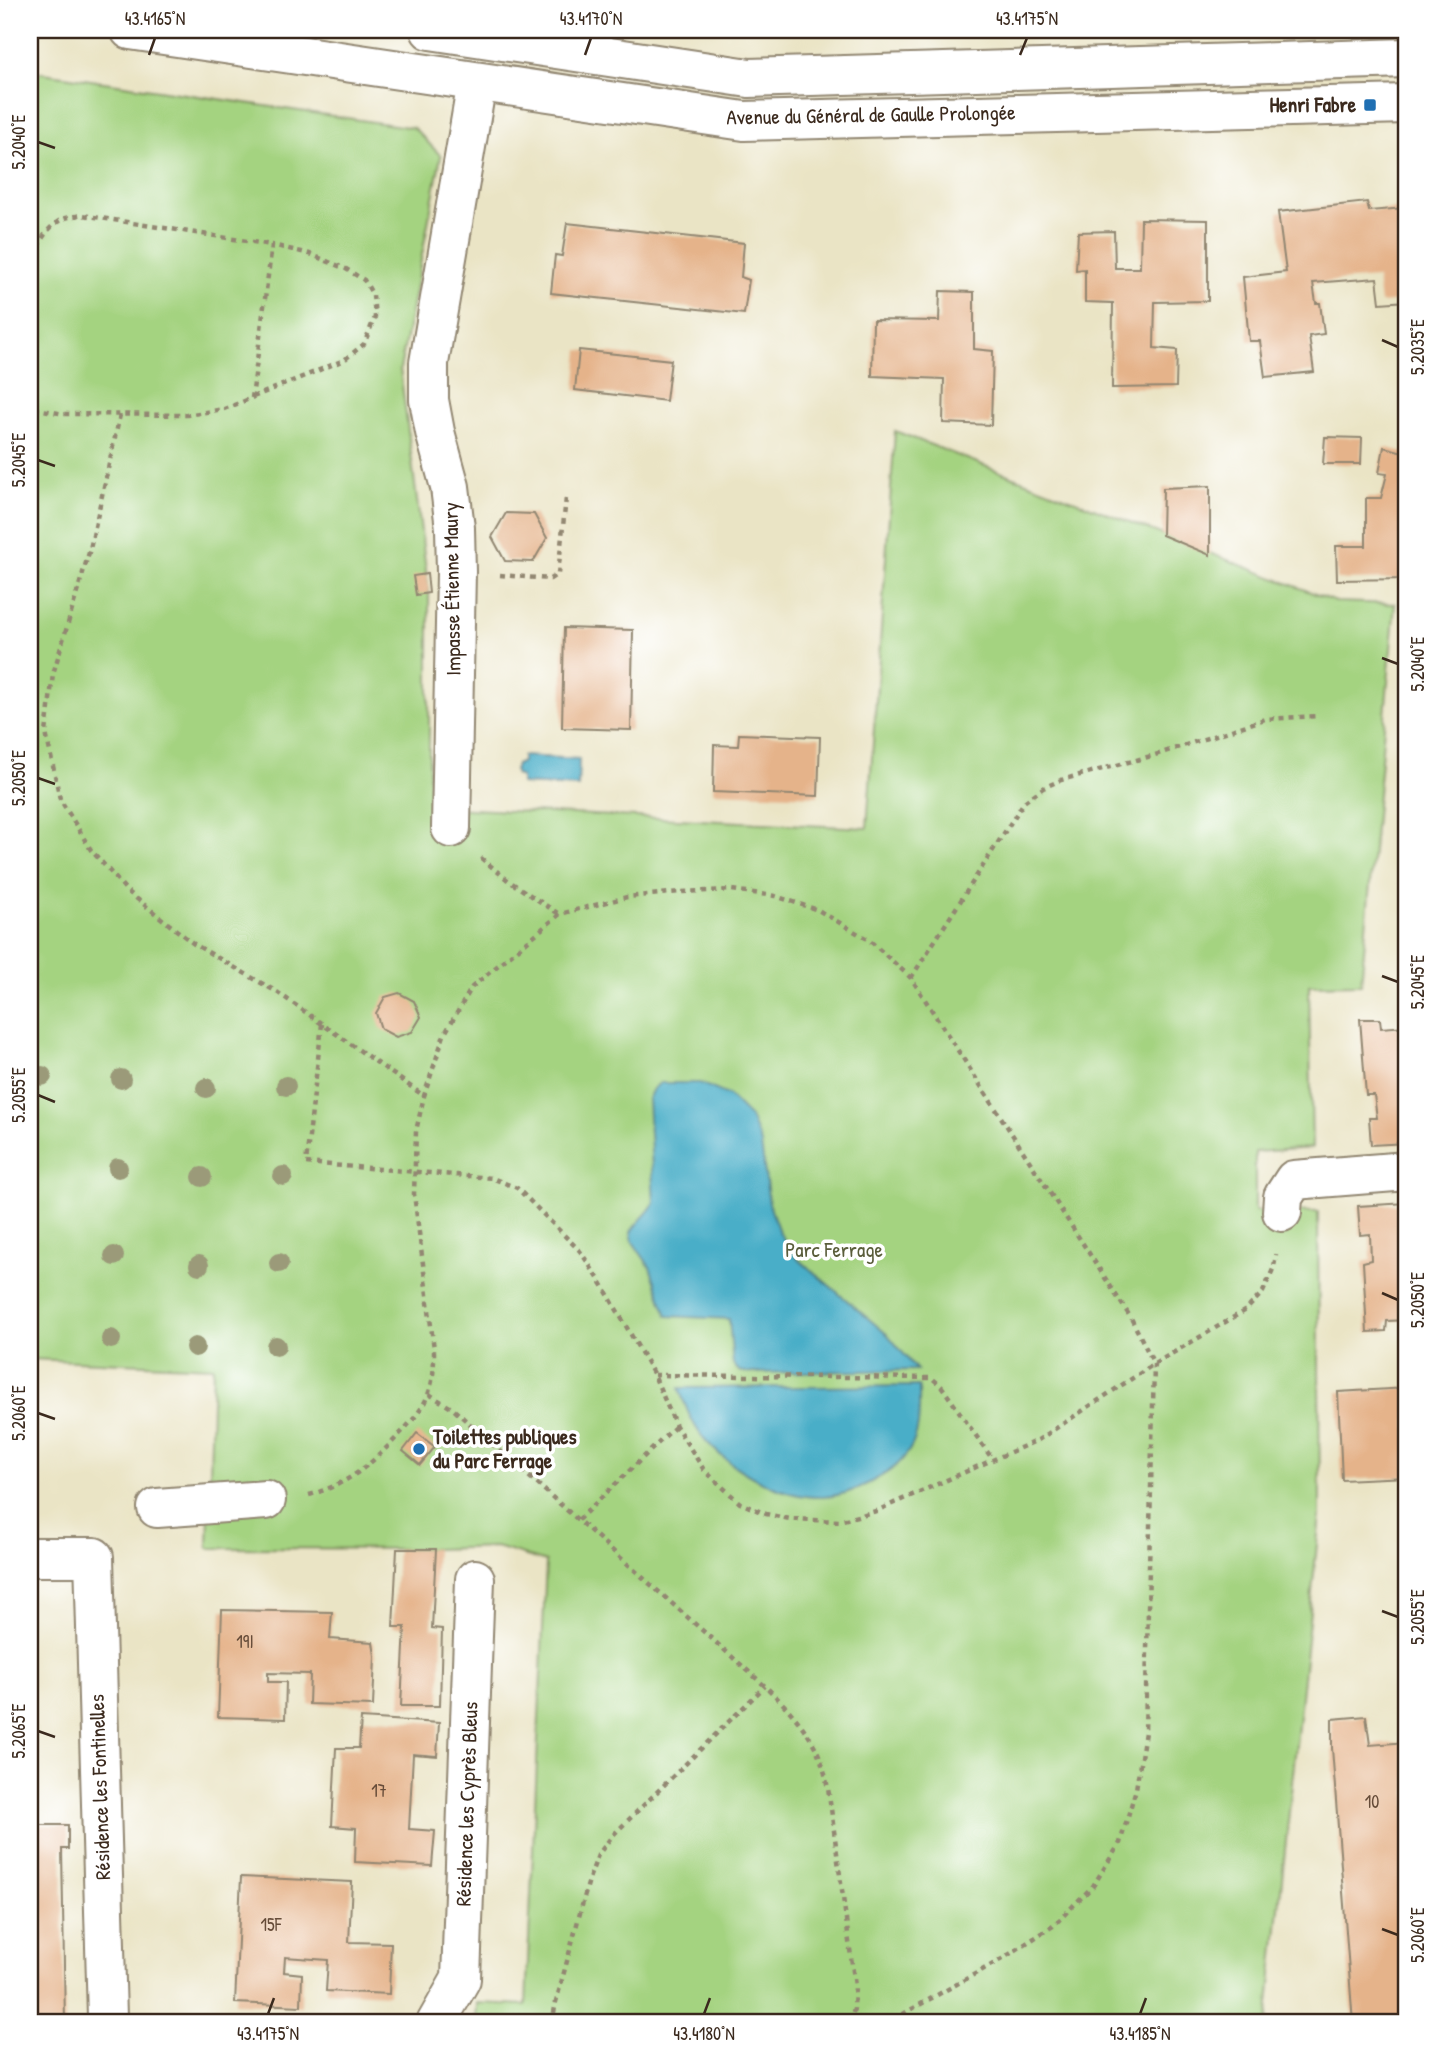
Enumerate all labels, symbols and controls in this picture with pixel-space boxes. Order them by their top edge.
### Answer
text: 43.4165°N [125,6,185,31]
text: 43.4170°N [560,6,622,31]
text: 43.4175°N [996,6,1058,31]
place label: Henri Fabre [1270,90,1357,119]
street label: Avenue du Général de Gaulle Prolongée [726,97,1016,132]
marker: Henri Fabre [1362,97,1378,113]
text: 5.2040°E [6,115,31,169]
text: 5.2035°E [1405,319,1430,375]
text: 5.2045°E [6,433,31,487]
street label: Impasse Étienne Maury [435,502,468,676]
text: 5.2040°E [1405,637,1430,691]
text: 5.2050°E [6,750,31,806]
text: 5.2045°E [1405,955,1430,1009]
text: 5.2055°E [6,1067,31,1123]
park label: Parc Ferrage [785,1235,883,1264]
text: 5.2050°E [1405,1272,1430,1328]
text: 5.2060°E [6,1385,31,1441]
place label: Toilettes publiques du Parc Ferrage [432,1422,577,1476]
marker: Toilettes publiques du Parc Ferrage [411,1441,427,1457]
text: 5.2055°E [1405,1589,1430,1645]
house number: 19I [236,1629,254,1654]
street label: Résidence les Fontinelles [82,1694,117,1880]
street label: Résidence les Cyprès Bleus [448,1701,485,1907]
text: 5.2065°E [6,1704,31,1758]
house number: 17 [371,1778,387,1803]
house number: 10 [1365,1789,1379,1814]
text: 5.2060°E [1405,1907,1430,1963]
house number: 15F [261,1912,283,1937]
text: 43.4175°N [237,2021,299,2046]
text: 43.4180°N [673,2021,735,2046]
text: 43.4185°N [1109,2021,1171,2046]

